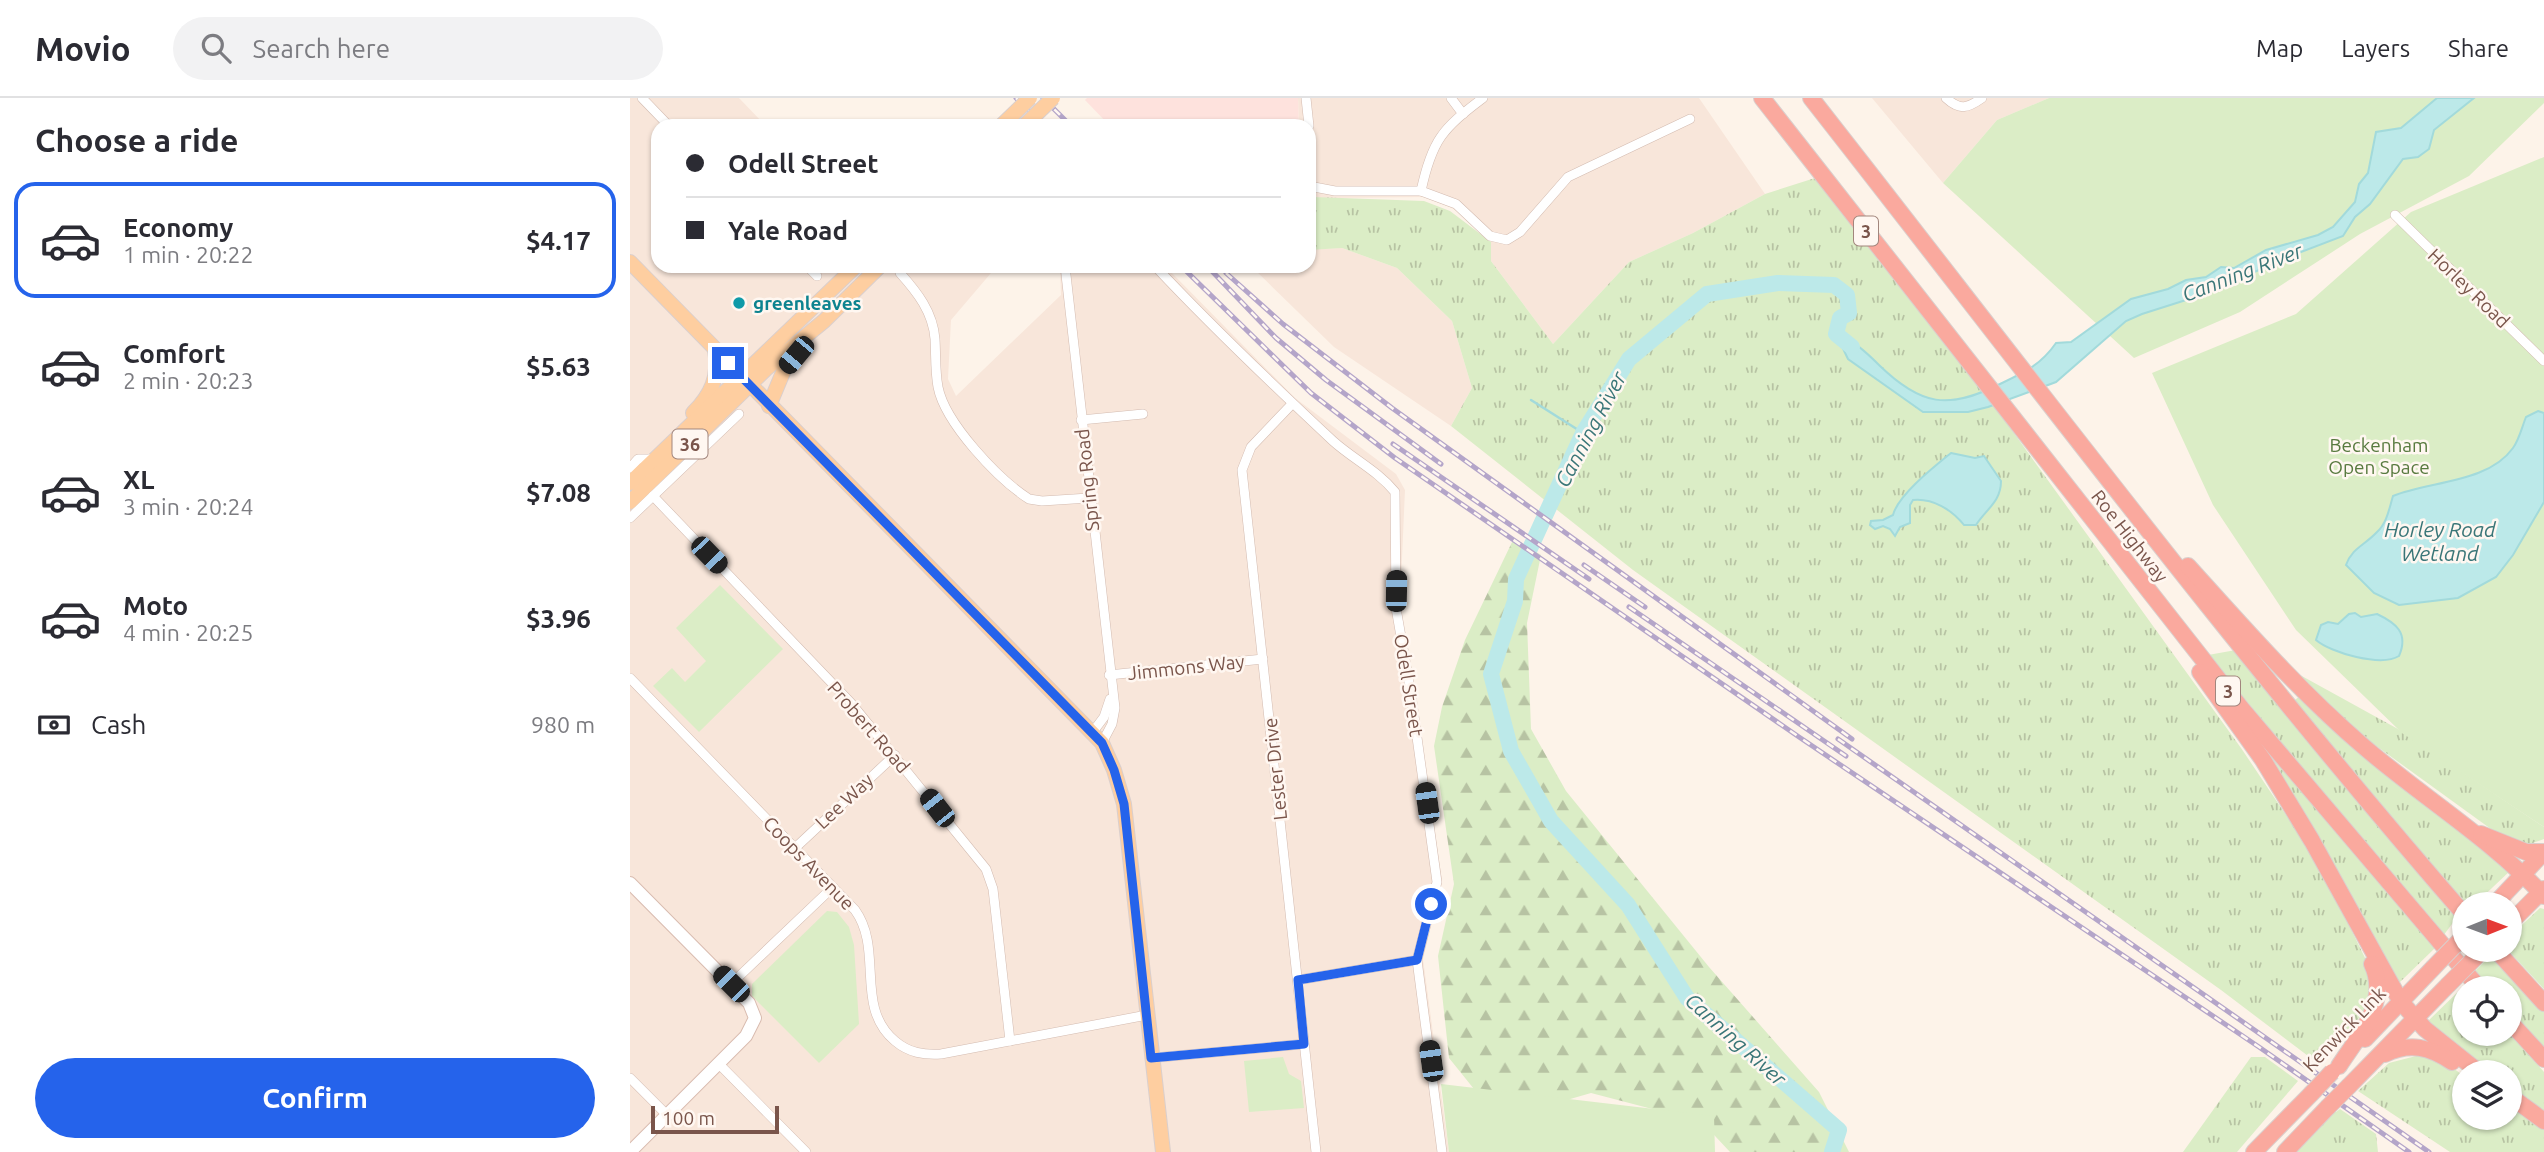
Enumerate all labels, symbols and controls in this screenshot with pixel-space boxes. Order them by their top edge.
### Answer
search box [173,17,663,80]
icon: search [197,29,235,67]
text: Movio [35,30,131,67]
text: Search here [253,34,390,63]
text: Map [2256,35,2303,62]
text: Layers [2341,35,2410,62]
text: Share [2448,35,2509,62]
text: Choose a ride [35,122,238,158]
text: Odell Street [728,149,879,178]
icon: car [39,209,102,272]
text: Economy [123,213,233,242]
text: Yale Road [728,216,848,245]
road number: 3 [1854,216,1878,246]
text: $4.17 [526,226,591,255]
water label: Canning River [2178,238,2307,306]
text: 1 min · 20:22 [123,242,254,267]
street label: Horley Road [2424,244,2514,332]
place label: greenleaves [753,292,862,314]
marker: greenleaves [731,295,747,311]
car [775,332,818,378]
icon: car [39,335,102,398]
text: Comfort [123,339,226,368]
route end [712,347,744,379]
text: $5.63 [526,352,591,381]
water label: Canning River [1550,366,1631,491]
text: 2 min · 20:23 [123,368,254,393]
street label: Spring Road [1071,428,1103,532]
road number: 36 [672,430,708,458]
park label: Beckenham Open Space [2328,434,2430,478]
icon: car [39,461,102,524]
text: XL [123,465,154,494]
text: $7.08 [526,478,591,507]
street label: Roe Highway [2087,485,2173,587]
text: 3 min · 20:24 [123,494,254,519]
water label: Horley Road Wetland [2384,517,2497,565]
car [687,533,732,577]
car [1386,570,1407,612]
icon: car [39,587,102,650]
text: Moto [123,591,188,620]
text: $3.96 [526,604,591,633]
text: 4 min · 20:25 [123,620,254,645]
street label: Odell Street [1390,632,1428,738]
street label: Jimmons Way [1126,650,1246,684]
road number: 3 [2216,676,2240,706]
street label: Probert Road [823,677,915,777]
icon: cash [35,706,73,744]
text: Cash [91,710,146,739]
text: 980 m [531,712,595,737]
street label: Lester Drive [1259,717,1291,821]
street label: Lee Way [810,769,878,833]
car [1414,781,1441,825]
car [916,785,959,831]
street label: Coops Avenue [759,812,859,914]
route start [1415,888,1447,920]
north arrow [2452,892,2522,962]
map controls [2452,892,2522,1130]
car [709,962,754,1006]
button: locate [2452,976,2522,1046]
street label: Kenwick Link [2298,982,2390,1076]
water label: Canning River [1681,988,1792,1091]
car [1418,1039,1445,1083]
button: Confirm [35,1058,595,1138]
button: layers [2452,1060,2522,1130]
scale bar [651,1103,779,1135]
text: 100 m [662,1107,715,1129]

